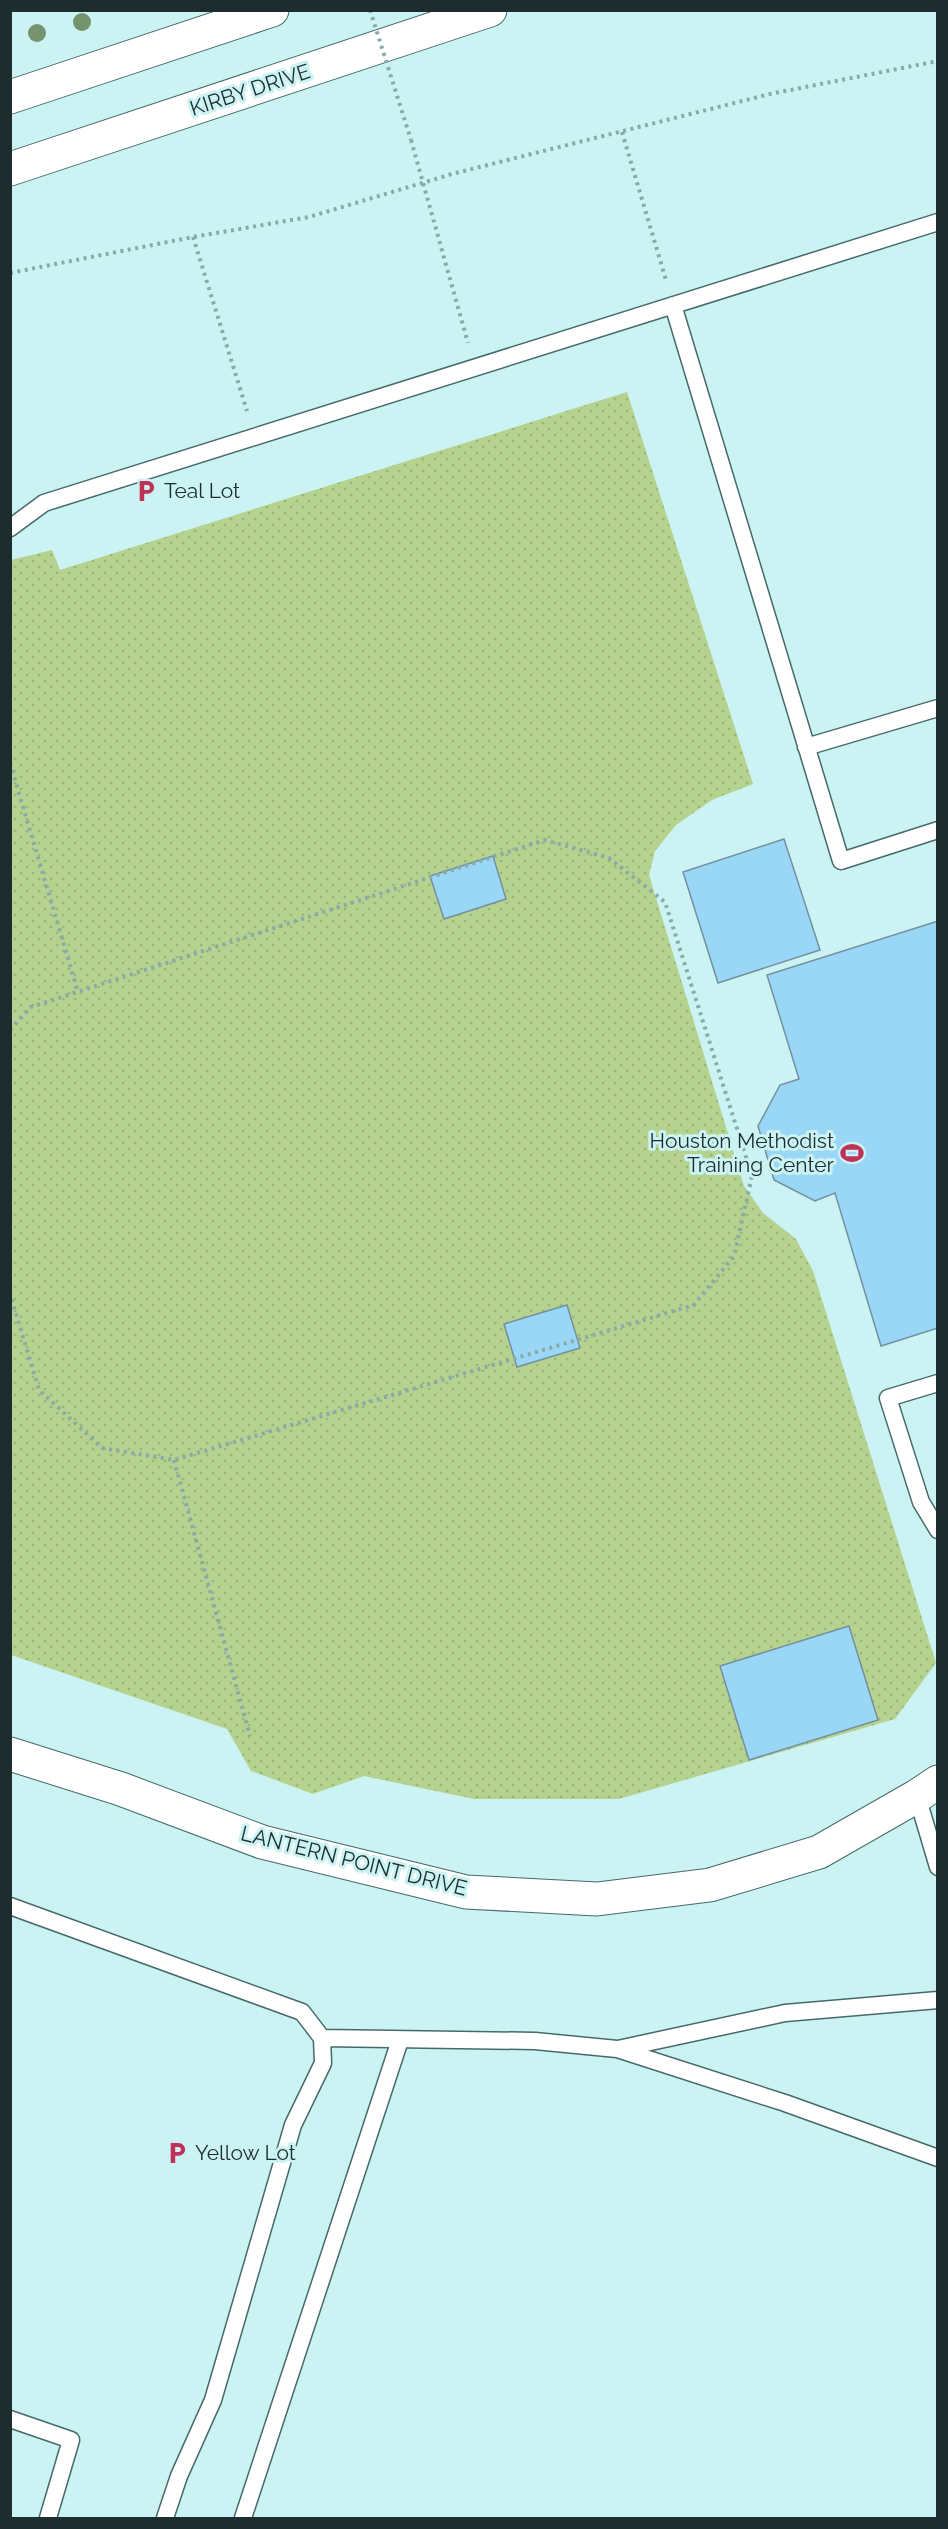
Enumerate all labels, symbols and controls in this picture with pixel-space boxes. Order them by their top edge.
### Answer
street label: KIRBY DRIVE [187,58,313,121]
parking icon: Teal Lot [133,478,159,504]
place label: Teal Lot [164,478,240,503]
place label: Houston Methodist Training Center [650,1128,835,1177]
sports icon: Houston Methodist Training Center [839,1140,865,1166]
street label: LANTERN POINT DRIVE [238,1820,470,1901]
parking icon: Yellow Lot [164,2140,190,2166]
place label: Yellow Lot [195,2140,296,2165]

